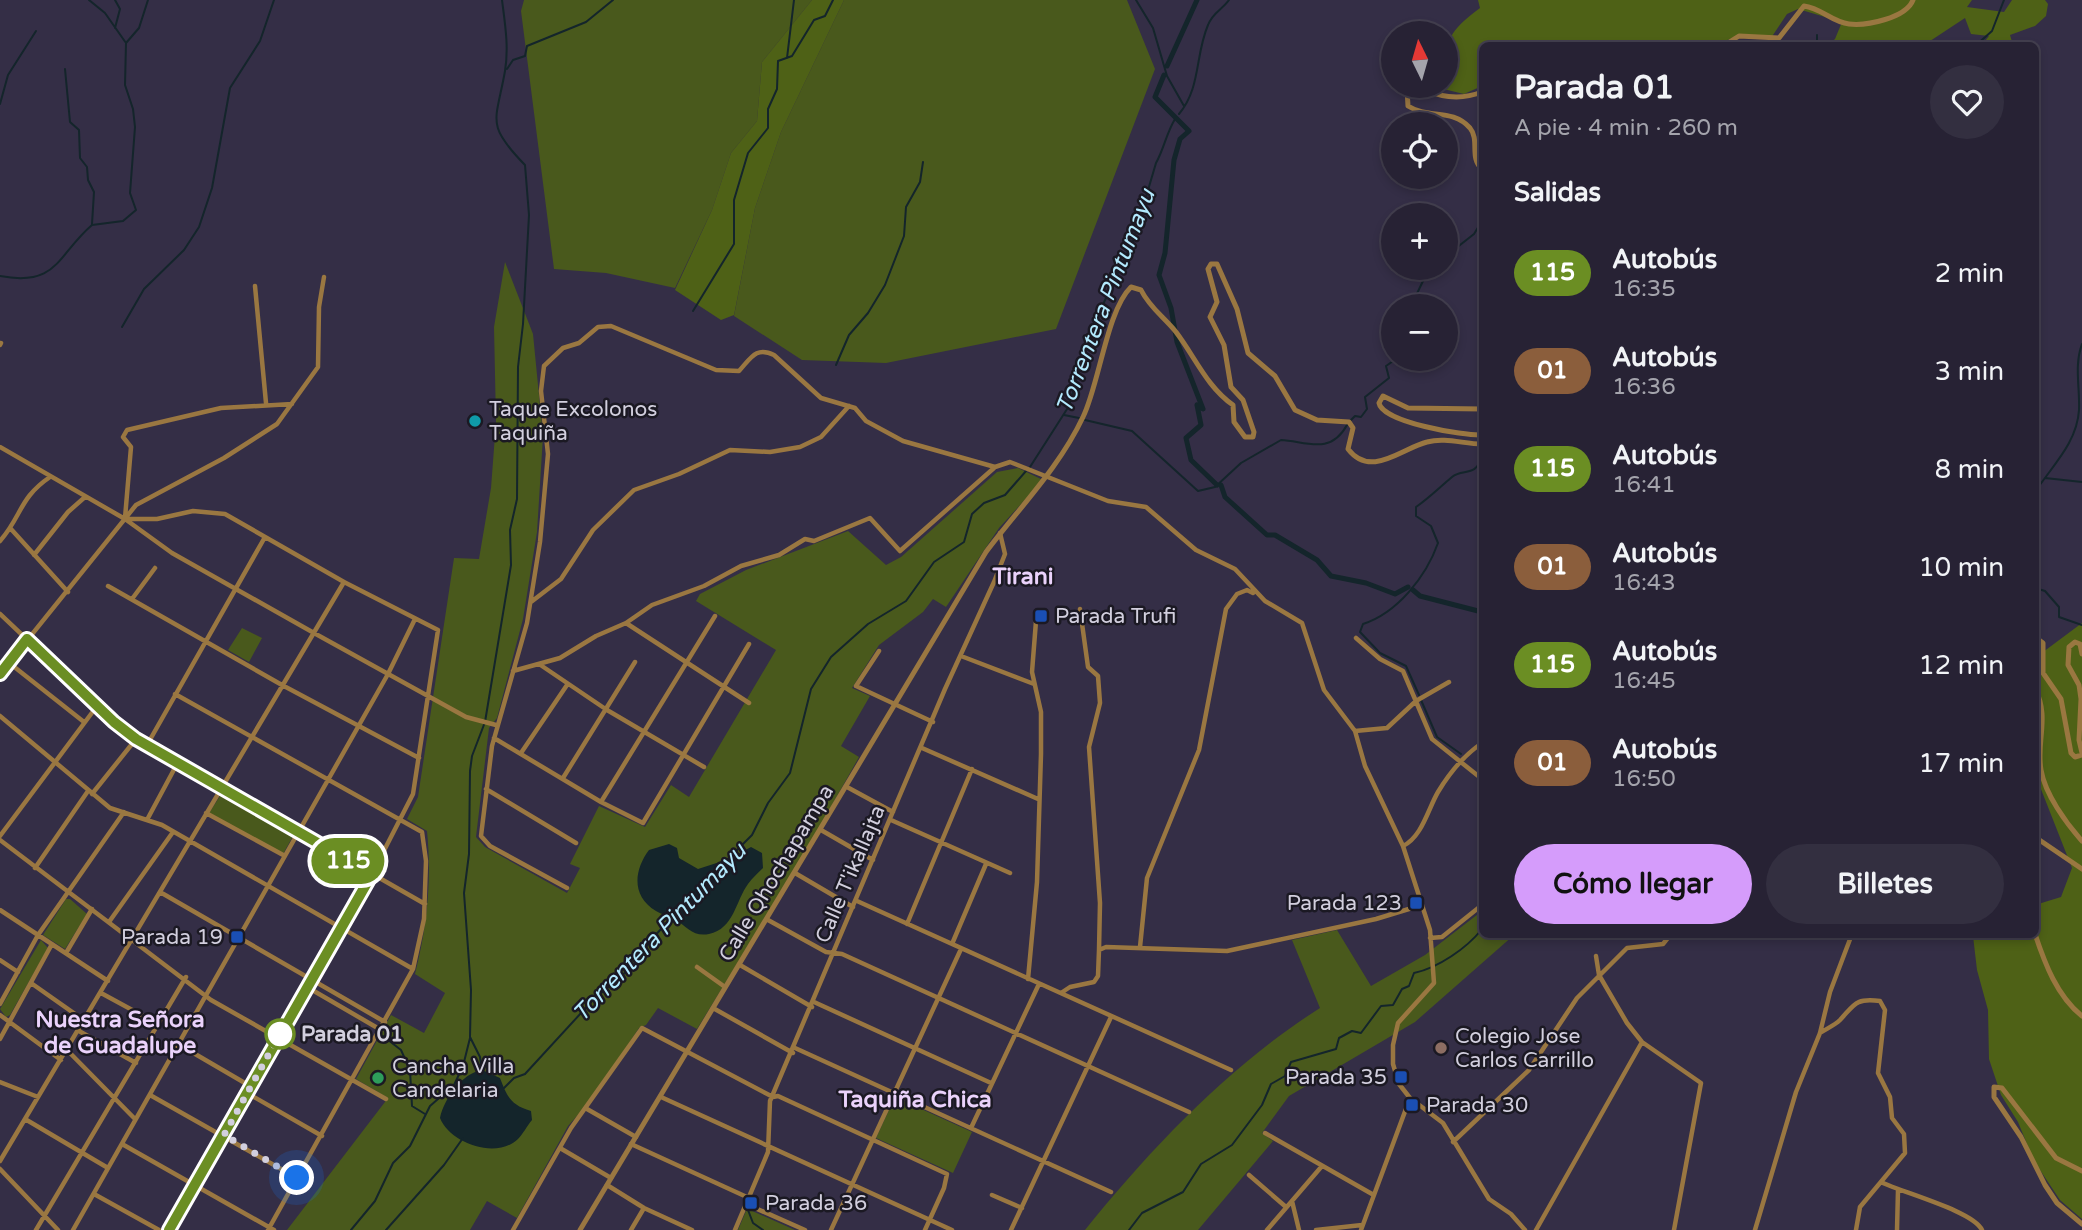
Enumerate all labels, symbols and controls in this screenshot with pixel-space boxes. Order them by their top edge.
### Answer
north arrow [1381,21,1458,98]
map controls [1381,21,1458,371]
button: heart [1930,65,2004,139]
text: Parada 01 [1514,68,1674,107]
button: locate [1381,112,1458,189]
text: A pie · 4 min · 260 m [1514,114,1738,142]
text: Salidas [1514,177,1601,208]
water label: Torrentera Pintumayu [1050,185,1162,417]
button: + [1381,203,1458,280]
text: Autobús [1612,244,1717,275]
text: 115 [1530,258,1575,287]
text: 2 min [1935,258,2004,289]
text: 16:35 [1612,275,1676,303]
button: − [1381,294,1458,371]
text: Autobús [1612,342,1717,373]
text: 01 [1537,356,1568,385]
text: 3 min [1935,356,2004,387]
text: 16:36 [1612,373,1676,401]
place label: Taque Excolonos Taquiña [489,397,657,446]
marker: Taque Excolonos Taquiña [467,413,483,429]
text: Autobús [1612,440,1717,471]
text: 115 [1530,454,1575,483]
text: 8 min [1935,454,2004,485]
text: 16:41 [1612,471,1676,499]
text: Autobús [1612,538,1717,569]
text: 01 [1537,552,1568,581]
text: 10 min [1918,552,2004,583]
district label: Tirani [992,563,1053,591]
text: 16:43 [1612,569,1676,597]
place label: Parada Trufi [1055,604,1176,629]
marker: Parada Trufi [1033,608,1049,624]
text: Autobús [1612,636,1717,667]
text: 115 [1530,650,1575,679]
text: 12 min [1918,650,2004,681]
text: 16:45 [1612,667,1676,695]
text: Autobús [1612,734,1717,765]
text: 01 [1537,748,1568,777]
text: 17 min [1918,748,2004,779]
text: 16:50 [1612,765,1676,793]
street label: Calle Qhochapampa [714,780,839,966]
street label: Calle T'ikallajta [810,801,891,947]
water label: Torrentera Pintumayu [567,837,753,1028]
line badge: 115 [308,838,388,884]
button: Cómo llegar [1514,844,1752,924]
button: Billetes [1766,844,2004,924]
text: 115 [325,846,371,875]
place label: Parada 123 [1287,891,1402,916]
marker: Parada 123 [1408,895,1424,911]
place label: Parada 19 [121,925,223,950]
marker: Parada 19 [229,929,245,945]
district label: Nuestra Señora de Guadalupe [35,1006,205,1060]
marker: Parada 01 [265,1019,295,1049]
place label: Parada 01 [301,1022,403,1047]
place label: Colegio Jose Carlos Carrillo [1455,1024,1594,1073]
marker: Colegio Jose Carlos Carrillo [1433,1040,1449,1056]
place label: Cancha Villa Candelaria [392,1054,514,1103]
place label: Parada 35 [1285,1065,1387,1090]
marker: Parada 35 [1393,1069,1409,1085]
marker: Cancha Villa Candelaria [370,1070,386,1086]
district label: Taquiña Chica [837,1086,992,1114]
place label: Parada 30 [1426,1093,1528,1118]
marker: Parada 30 [1404,1097,1420,1113]
your location [279,1160,314,1195]
place label: Parada 36 [765,1191,867,1216]
marker: Parada 36 [743,1195,759,1211]

